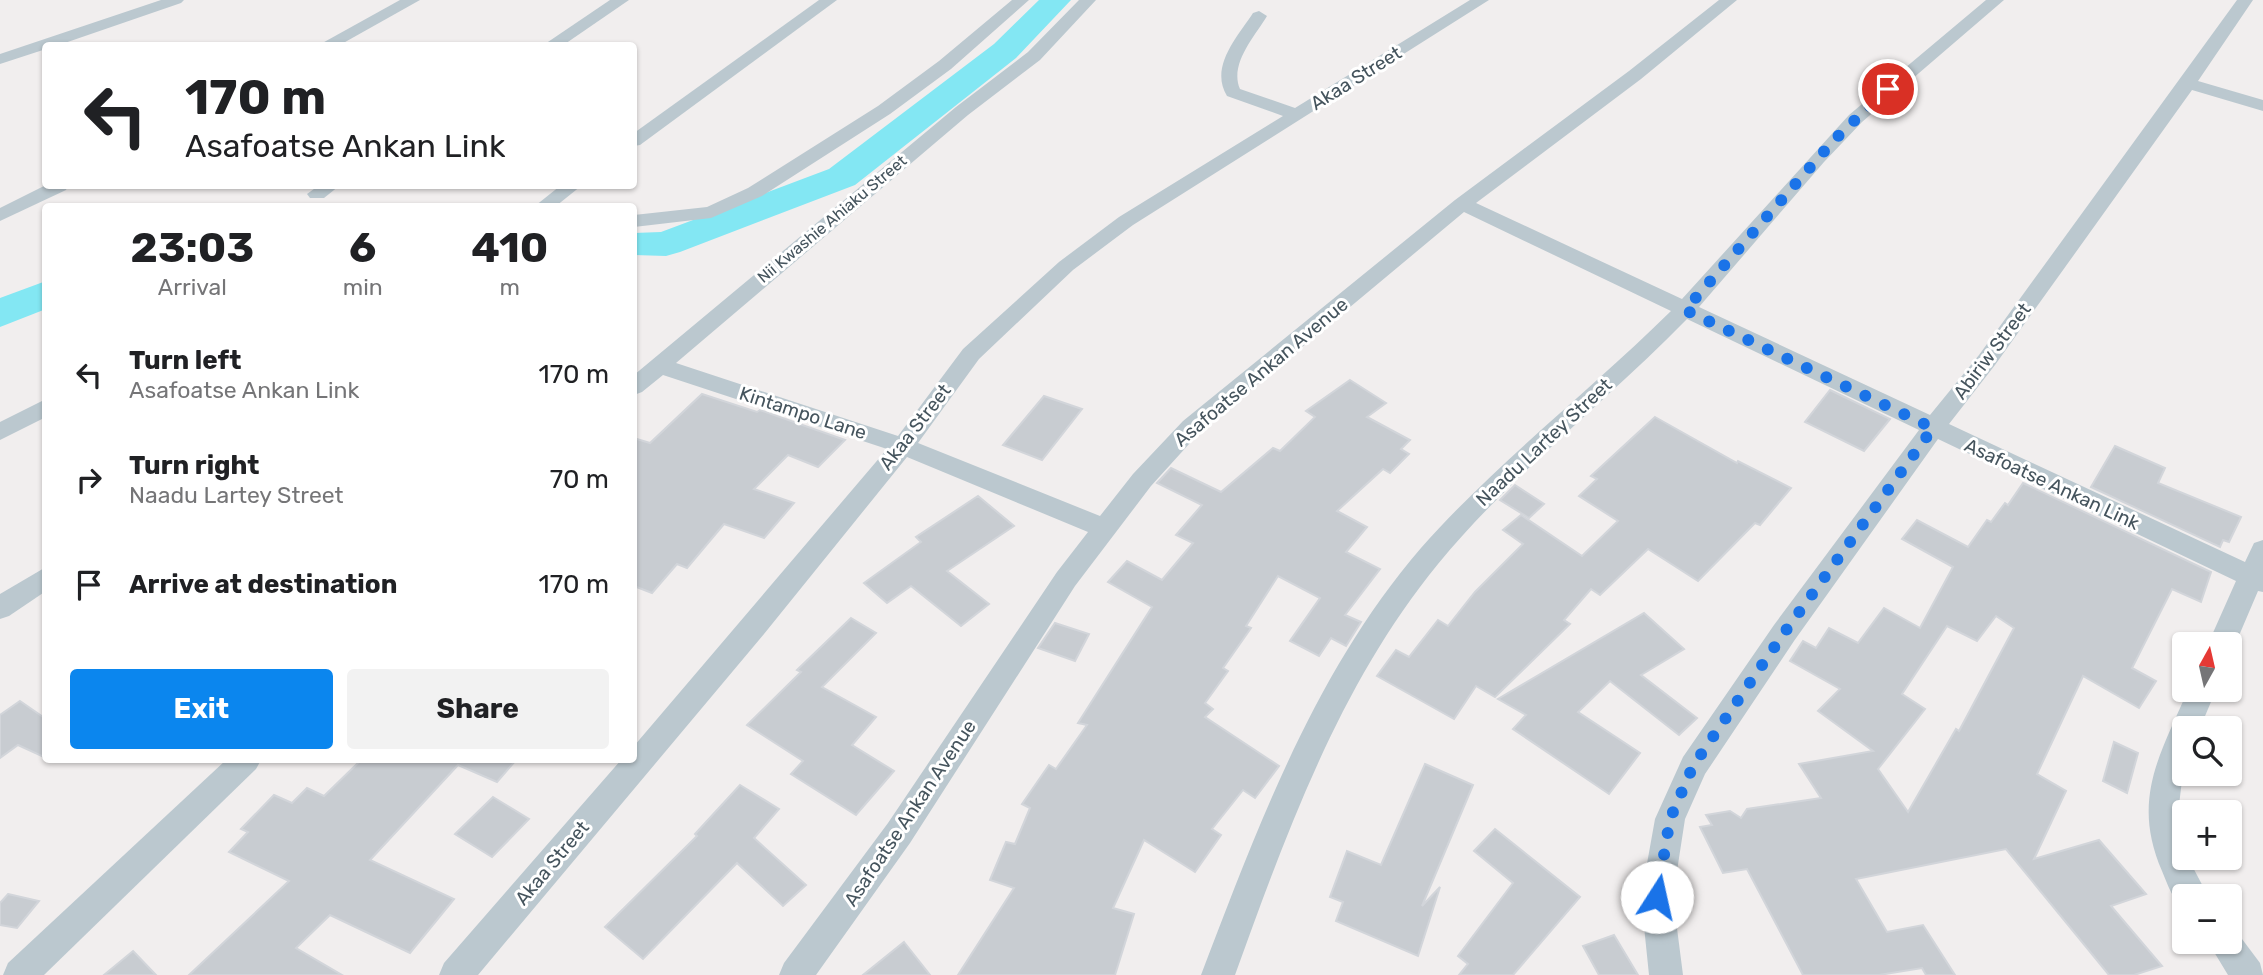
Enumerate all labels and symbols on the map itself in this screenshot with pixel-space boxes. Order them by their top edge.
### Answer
street label: Akaa Street [1306,41,1406,115]
pin [1858,59,1918,119]
street label: Nii Kwashie Ahiaku Street [754,151,910,287]
street label: Asafoatse Ankan Avenue [1169,293,1353,451]
street label: Abiriw Street [1948,298,2036,404]
street label: Naadu Lartey Street [1471,373,1617,511]
street label: Akaa Street [874,379,956,475]
street label: Kintampo Lane [736,382,870,444]
street label: Asafoatse Ankan Link [1961,433,2143,535]
north arrow [2172,632,2242,702]
street label: Asafoatse Ankan Avenue [839,715,981,911]
street label: Akaa Street [510,816,594,910]
position arrow [1620,860,1694,934]

